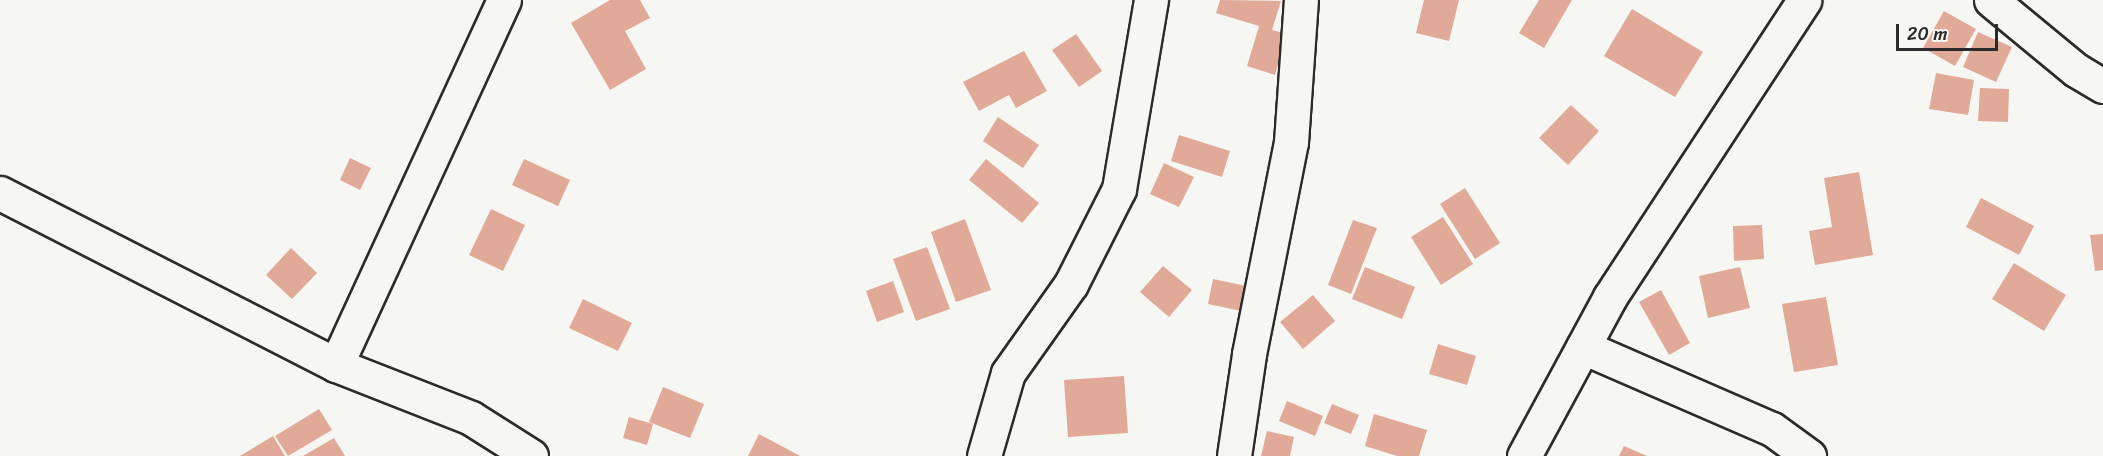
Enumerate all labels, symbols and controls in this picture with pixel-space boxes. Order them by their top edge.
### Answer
scale bar [1899,12,2001,50]
text: 20 m [1907,18,1947,50]

